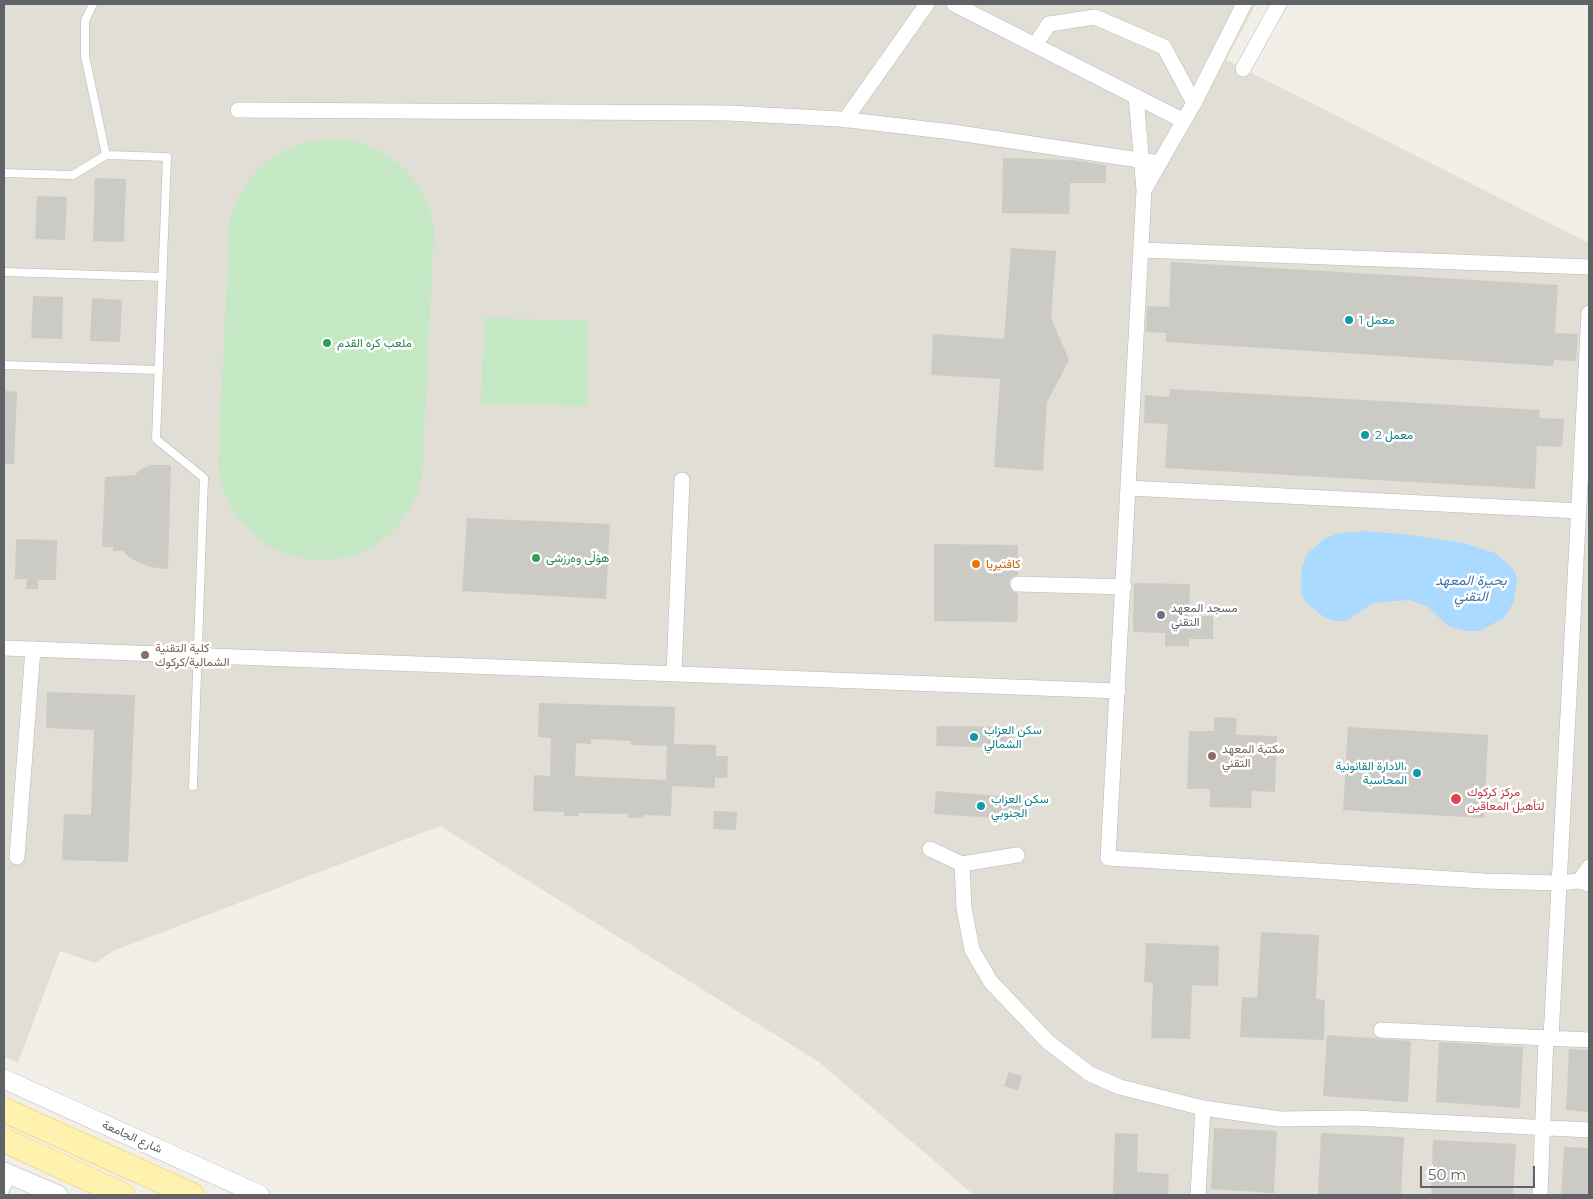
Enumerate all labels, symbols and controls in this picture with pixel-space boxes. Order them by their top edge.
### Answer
place label: معمل 1 [1359,313,1395,327]
marker: معمل 1 [1343,314,1355,326]
place label: ملعب كره القدم [337,336,412,350]
marker: ملعب كره القدم [321,337,333,349]
place label: معمل 2 [1375,428,1413,442]
marker: معمل 2 [1359,429,1371,441]
place label: هۆڵی وەرزشی [546,551,609,565]
marker: هۆڵی وەرزشی [530,552,542,564]
place label: کافتیریا [986,557,1021,571]
marker: کافتیریا [970,558,982,570]
water label: بحيرة المعهد التقني [1435,573,1507,606]
place label: مسجد المعهد التقني [1171,601,1238,629]
marker: مسجد المعهد التقني [1155,609,1167,621]
place label: كلية التقنية الشمالية/كركوك [155,641,230,669]
marker: كلية التقنية الشمالية/كركوك [139,649,151,661]
place label: سكن العزاب الشمالي [984,723,1042,751]
marker: سكن العزاب الشمالي [968,731,980,743]
place label: مكتبة المعهد التقني [1222,742,1285,770]
marker: مكتبة المعهد التقني [1206,750,1218,762]
place label: الادارة القانونية، المحاسبة [1336,759,1407,787]
marker: الادارة القانونية، المحاسبة [1411,767,1423,779]
place label: مركز كركوك لتأهيل المعاقين [1467,785,1545,813]
place label: سكن العزاب الجنوبي [991,792,1049,820]
marker: مركز كركوك لتأهيل المعاقين [1449,792,1463,806]
marker: سكن العزاب الجنوبي [975,800,987,812]
street label: شارع الجامعة [100,1117,164,1157]
scale bar [1423,1156,1538,1188]
text: 50 m [1428,1165,1466,1184]

